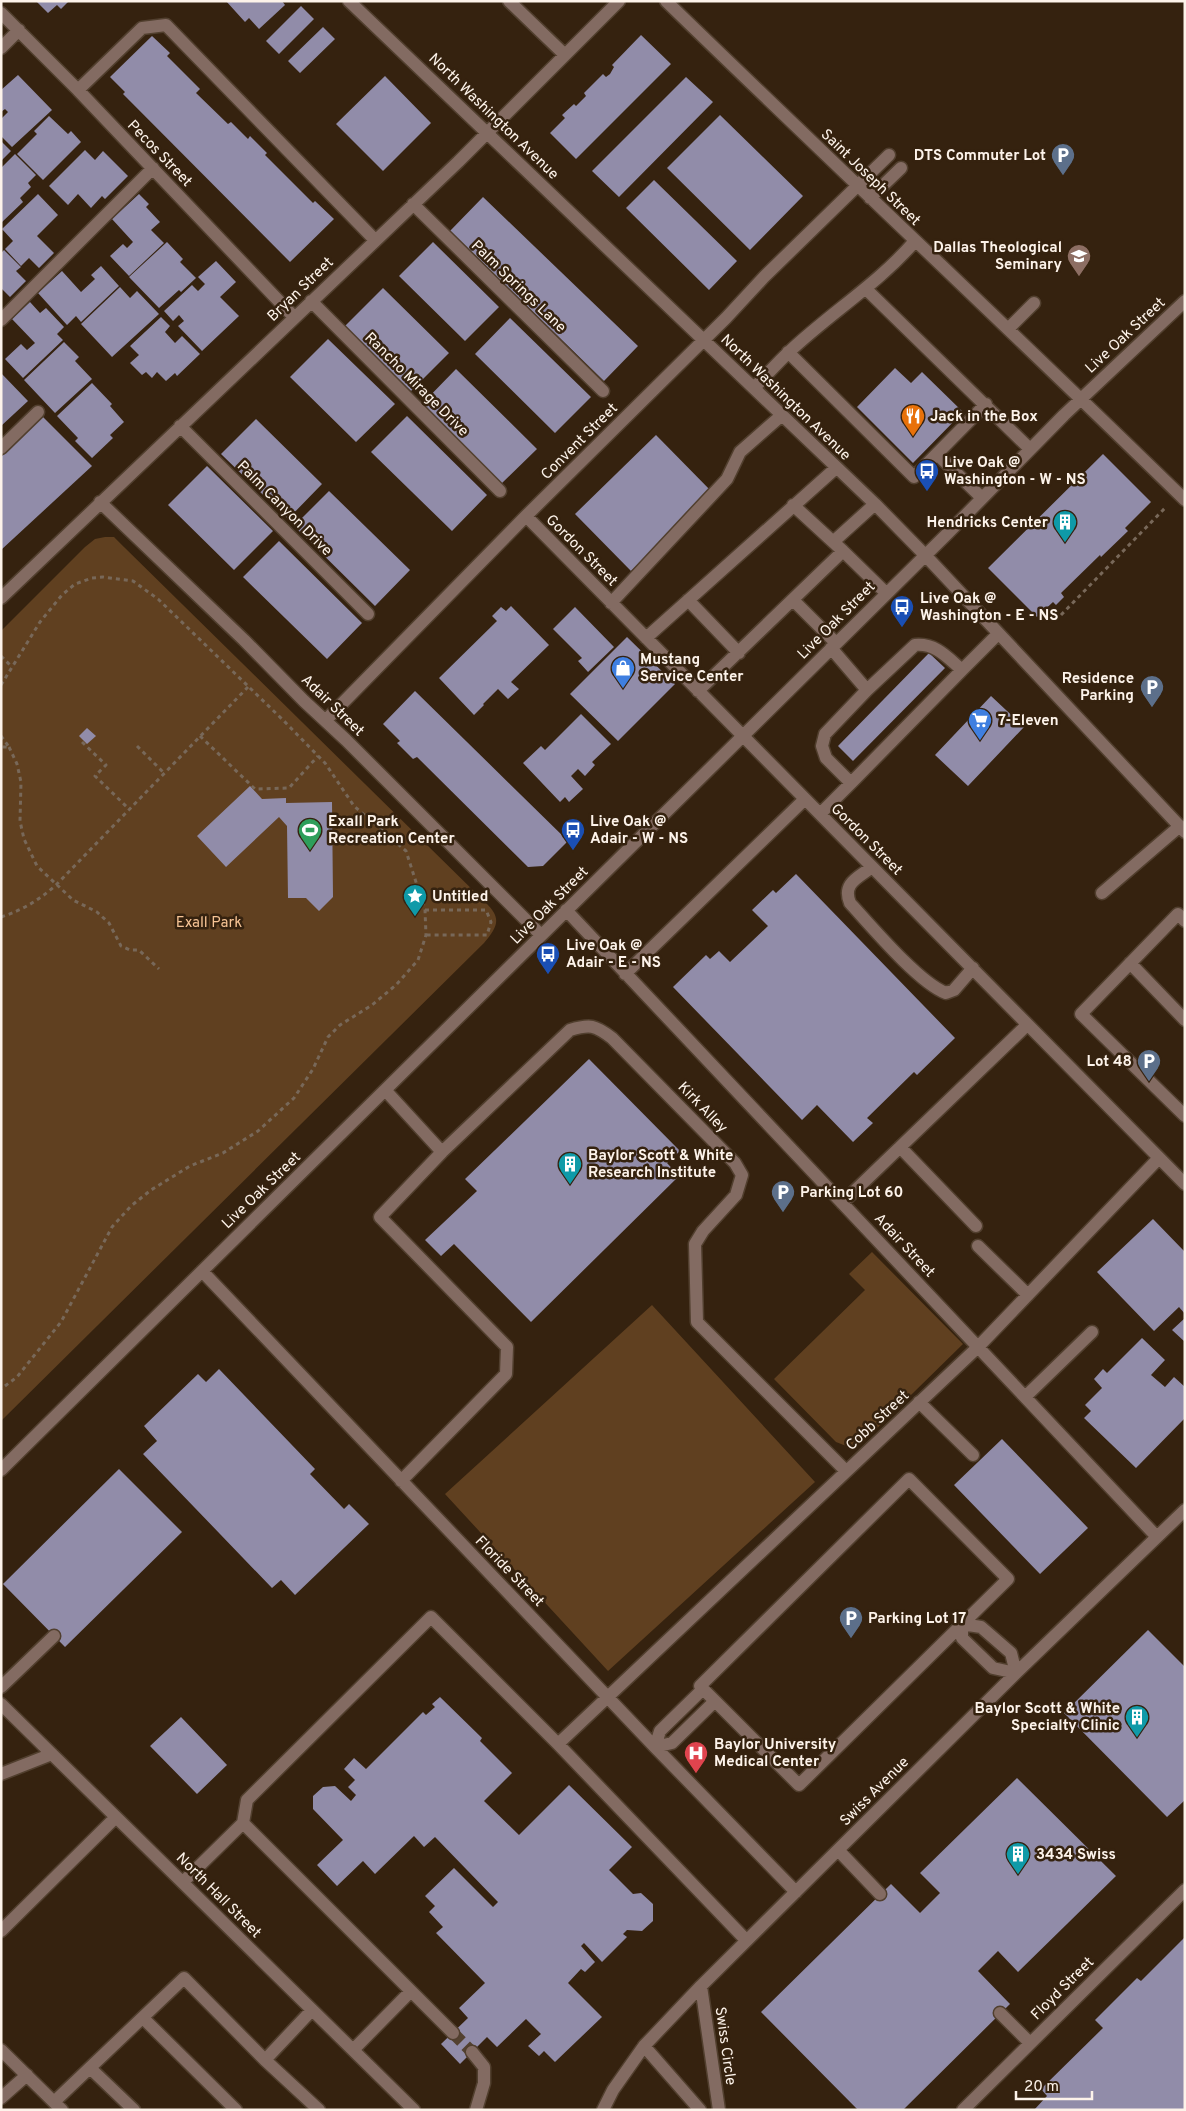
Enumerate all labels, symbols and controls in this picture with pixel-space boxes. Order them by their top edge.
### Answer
street label: North Washington Avenue [424,50,562,184]
street label: Pecos Street [122,117,195,191]
street label: Saint Joseph Street [816,126,924,231]
parking icon: DTS Commuter Lot [1050,142,1076,176]
place label: DTS Commuter Lot [914,147,1046,166]
street label: Palm Springs Lane [466,237,570,337]
place label: Dallas Theological Seminary [933,239,1062,275]
school or university icon: Dallas Theological Seminary [1066,243,1092,277]
street label: Bryan Street [264,254,338,326]
street label: Live Oak Street [1082,294,1170,378]
street label: Rancho Mirage Drive [360,329,472,441]
street label: North Washington Avenue [716,331,854,465]
street label: Convent Street [538,400,622,484]
restaurant icon: Jack in the Box [900,403,926,437]
place label: Jack in the Box [930,408,1038,427]
place label: Live Oak @ Washington - W - NS [944,454,1086,490]
street label: Palm Canyon Drive [232,457,336,561]
bus stop icon: Live Oak @ Washington - W - NS [914,458,940,492]
building icon: Hendricks Center [1052,509,1078,543]
street label: Gordon Street [541,511,621,591]
place label: Hendricks Center [926,514,1049,533]
street label: Live Oak Street [794,578,880,664]
place label: Live Oak @ Washington - E - NS [920,590,1058,626]
bus stop icon: Live Oak @ Washington - E - NS [889,594,915,628]
place label: Mustang Service Center [640,651,744,687]
shop icon: Mustang Service Center [610,655,636,689]
place label: Residence Parking [1062,670,1134,706]
street label: Adair Street [296,671,368,741]
parking icon: Residence Parking [1139,674,1165,708]
supermarket icon: 7-Eleven [967,707,993,741]
place label: 7-Eleven [998,712,1059,731]
street label: Gordon Street [826,800,906,880]
place label: Exall Park Recreation Center [328,813,455,849]
place label: Live Oak @ Adair - W - NS [590,813,688,849]
sports icon: Exall Park Recreation Center [297,817,323,851]
bus stop icon: Live Oak @ Adair - W - NS [560,817,586,851]
street label: Live Oak Street [507,863,593,949]
place icon: Untitled [402,883,428,917]
place label: Untitled [432,888,488,907]
park label: Exall Park [176,914,242,933]
place label: Live Oak @ Adair - E - NS [566,937,661,973]
bus stop icon: Live Oak @ Adair - E - NS [535,941,561,975]
parking icon: Lot 48 [1136,1048,1162,1082]
place label: Lot 48 [1086,1053,1132,1072]
street label: Kirk Alley [673,1078,731,1138]
place label: Baylor Scott & White Research Institute [588,1147,733,1183]
street label: Live Oak Street [218,1149,306,1234]
building icon: Baylor Scott & White Research Institute [557,1151,583,1185]
parking icon: Parking Lot 60 [770,1179,796,1213]
place label: Parking Lot 60 [800,1184,903,1203]
street label: Adair Street [869,1210,938,1282]
street label: Cobb Street [842,1387,914,1455]
street label: Floride Street [470,1533,548,1612]
parking icon: Parking Lot 17 [838,1605,864,1639]
place label: Parking Lot 17 [868,1610,966,1629]
place label: Baylor Scott & White Specialty Clinic [975,1700,1120,1736]
building icon: Baylor Scott & White Specialty Clinic [1124,1704,1150,1738]
place label: Baylor University Medical Center [714,1736,837,1772]
hospital icon: Baylor University Medical Center [683,1740,709,1774]
street label: Swiss Avenue [836,1753,914,1831]
building icon: 3434 Swiss [1005,1841,1031,1875]
place label: 3434 Swiss [1036,1846,1116,1865]
street label: North Hall Street [171,1849,265,1943]
street label: Floyd Street [1027,1953,1099,2025]
street label: Swiss Circle [710,2006,739,2087]
scale bar [1016,2068,1092,2100]
text: 20 m [1024,2078,1059,2097]

